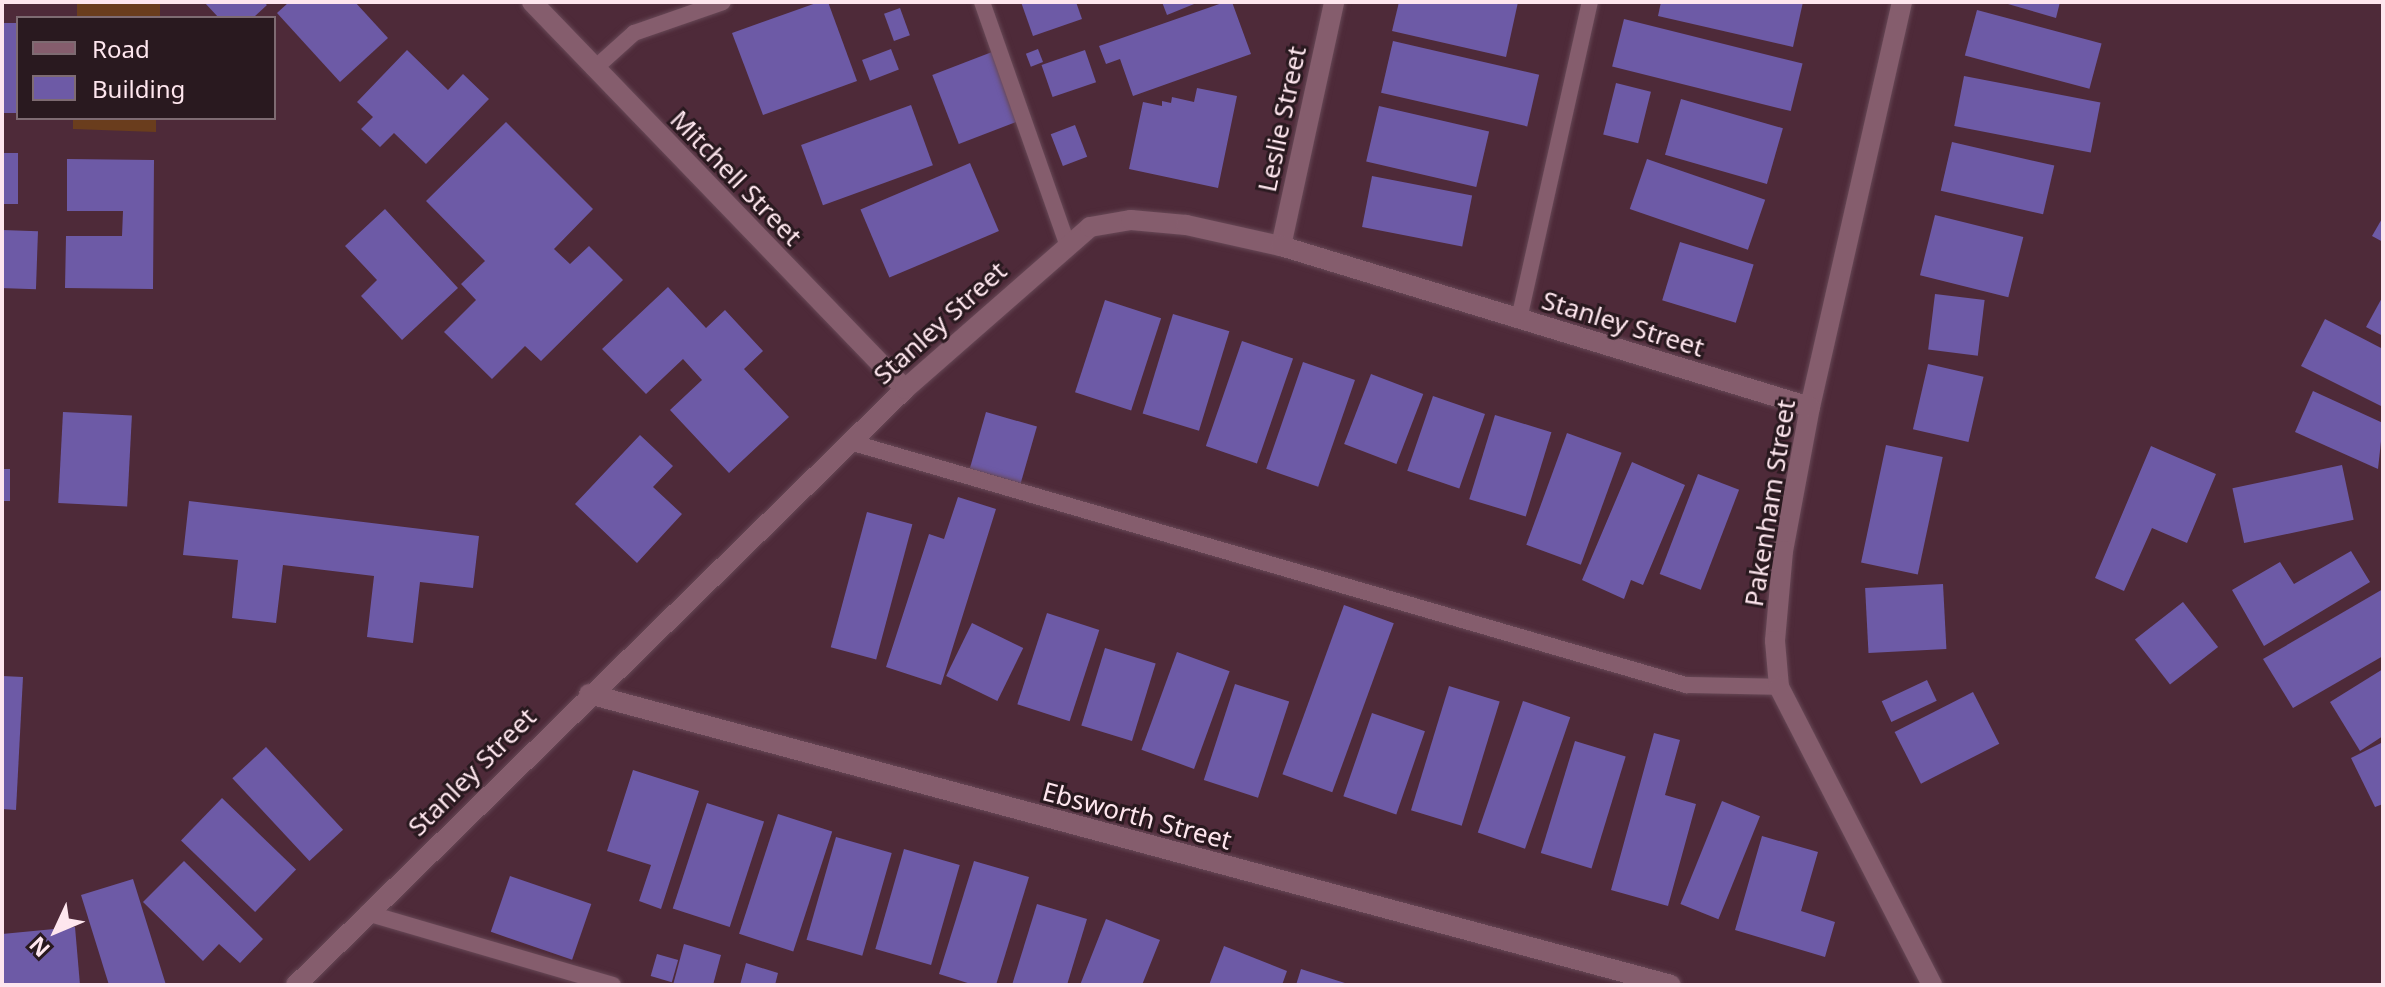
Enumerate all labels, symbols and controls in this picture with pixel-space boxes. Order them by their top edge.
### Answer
legend [16,16,276,120]
text: Road [92,32,150,65]
street label: Leslie Street [1251,43,1313,195]
text: Building [92,72,185,105]
street label: Mitchell Street [664,104,808,252]
street label: Stanley Street [867,255,1013,391]
street label: Stanley Street [1538,285,1708,363]
street label: Pakenham Street [1738,397,1802,609]
street label: Stanley Street [402,702,542,842]
street label: Ebsworth Street [1039,776,1235,856]
north arrow [16,891,96,971]
text: N [22,931,56,965]

